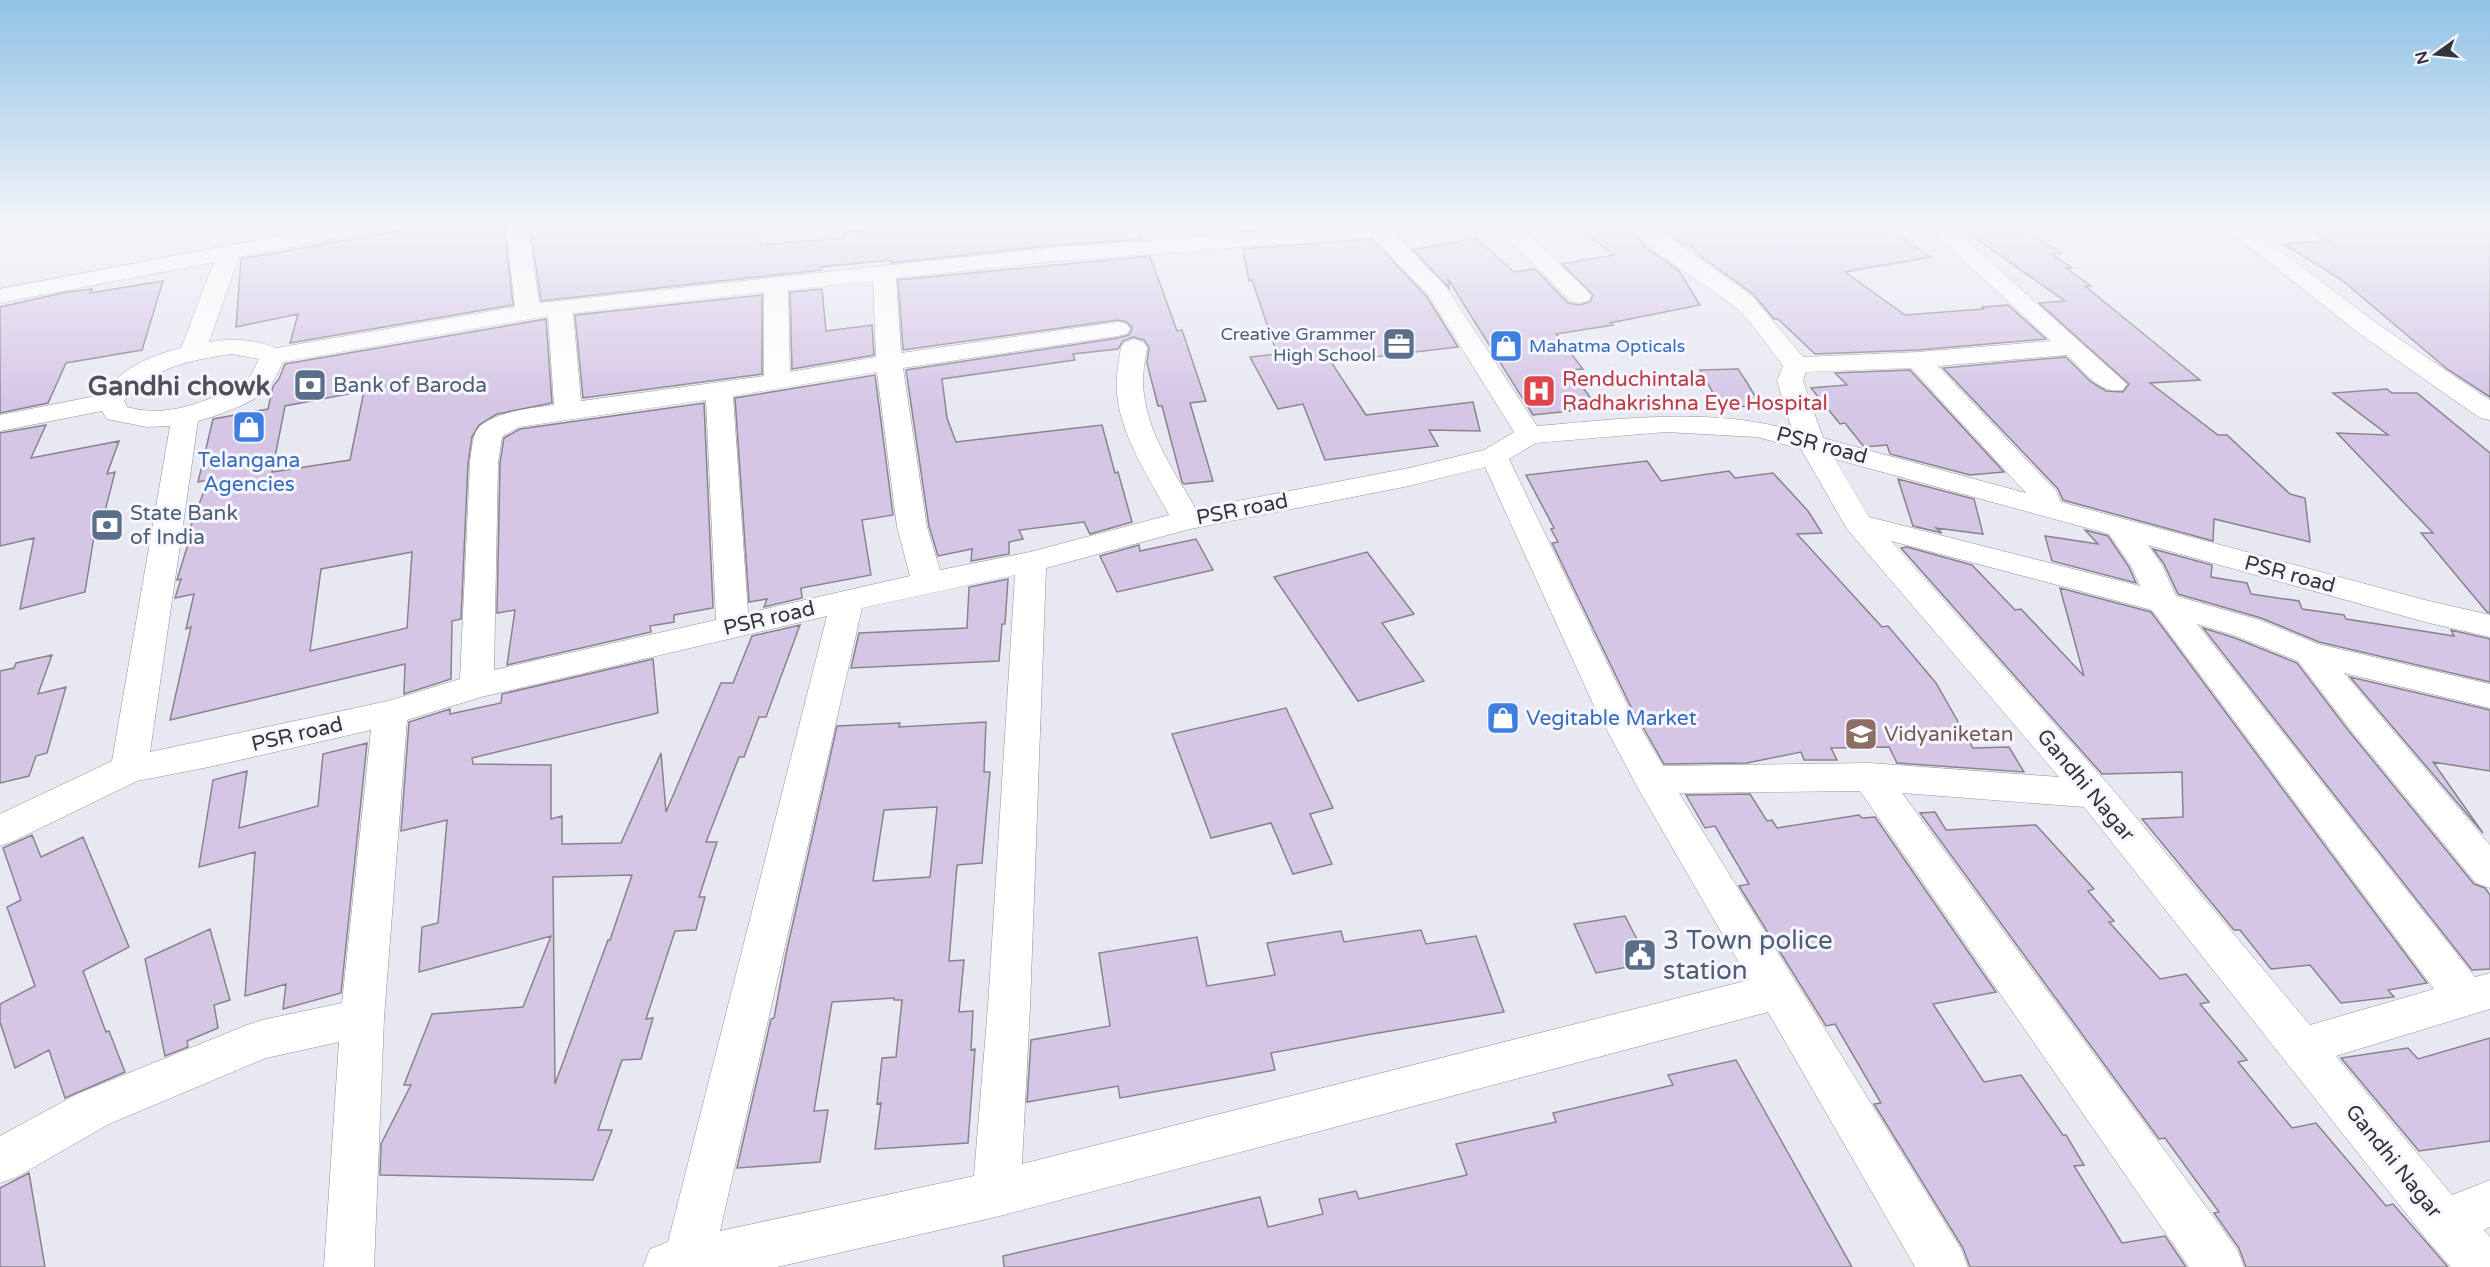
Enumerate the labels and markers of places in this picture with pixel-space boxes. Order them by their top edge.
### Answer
place label: Creative Grammer High School [1220,323,1376,366]
office icon: Creative Grammer High School [1381,326,1417,362]
shop icon: Mahatma Opticals [1488,328,1524,364]
place label: Mahatma Opticals [1529,335,1686,357]
bank icon: Bank of Baroda [292,367,328,403]
place label: Renduchintala Radhakrishna Eye Hospital [1562,367,1828,416]
place label: Bank of Baroda [333,373,487,398]
hospital icon: Renduchintala Radhakrishna Eye Hospital [1521,373,1557,409]
shop icon: Telangana Agencies [231,409,267,445]
place label: Telangana Agencies [198,448,300,497]
place label: State Bank of India [130,501,238,550]
bank icon: State Bank of India [89,507,125,543]
shop icon: Vegitable Market [1485,700,1521,736]
place label: Vegitable Market [1526,706,1697,731]
school or university icon: Vidyaniketan [1843,716,1879,752]
place label: Vidyaniketan [1884,722,2014,747]
place label: 3 Town police station [1663,925,1833,986]
public building icon: 3 Town police station [1622,937,1658,973]

